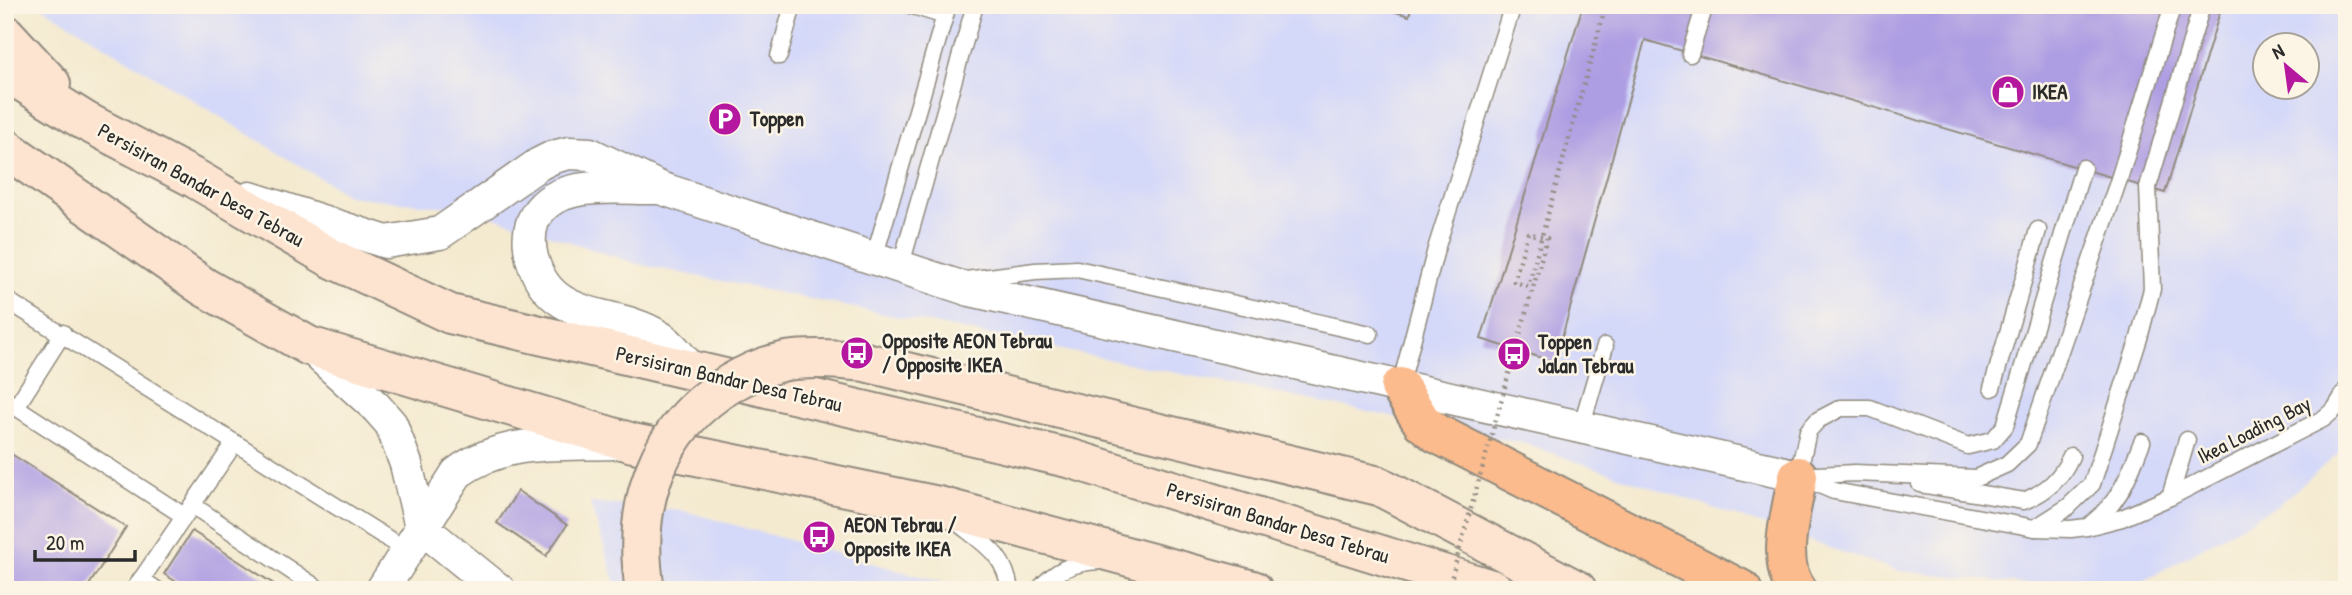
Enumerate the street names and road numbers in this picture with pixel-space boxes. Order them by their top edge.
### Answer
street label: Persisiran Bandar Desa Tebrau [93,116,310,254]
street label: Persisiran Bandar Desa Tebrau [613,338,846,419]
street label: Ikea Loading Bay [2192,388,2316,471]
street label: Persisiran Bandar Desa Tebrau [1163,475,1394,570]

